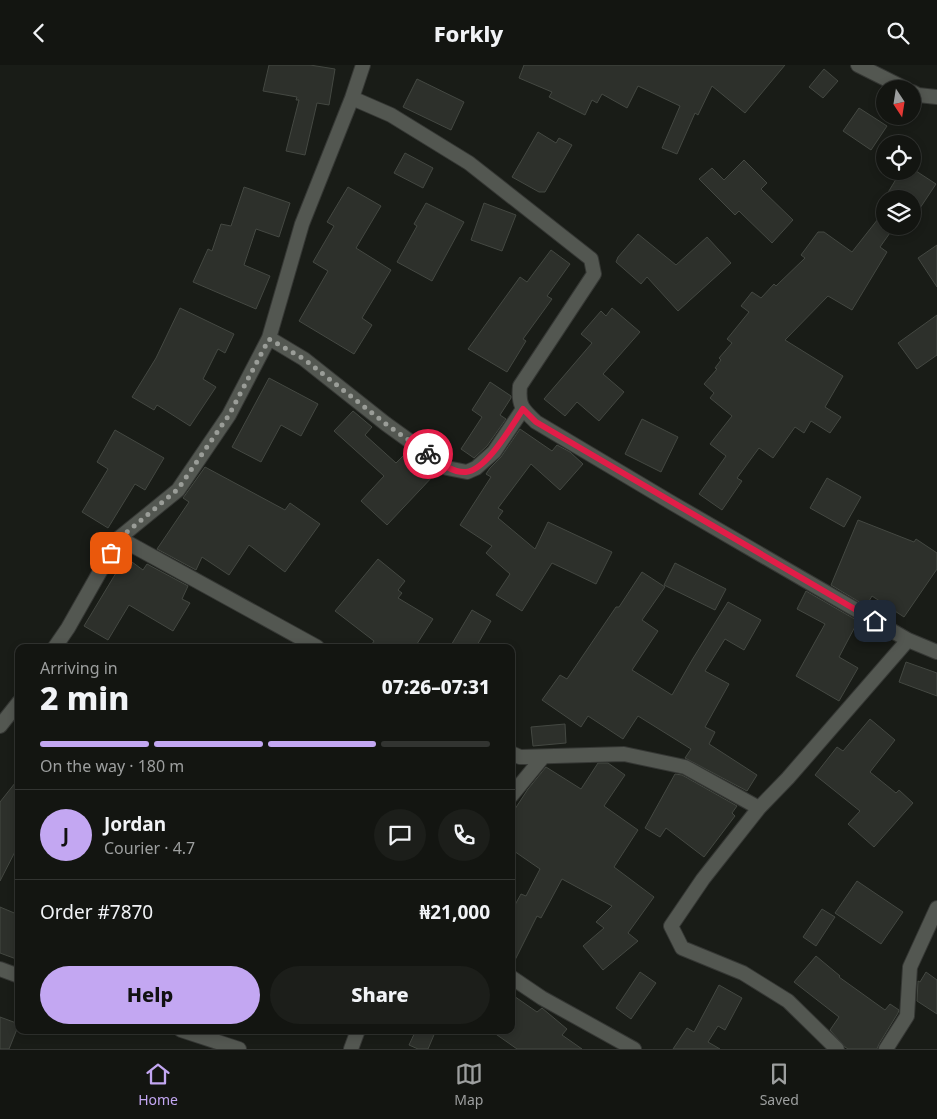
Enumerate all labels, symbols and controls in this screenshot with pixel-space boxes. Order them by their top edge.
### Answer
text: Forkly [434,18,503,48]
icon: back [25,19,53,47]
icon: search [884,19,912,47]
north arrow [876,80,921,125]
map controls [876,80,921,235]
button: locate [876,135,921,180]
button: layers [876,190,921,235]
courier [403,429,453,479]
icon: bike [414,440,442,468]
pin [90,532,132,574]
icon: bag [97,539,125,567]
pin [854,600,896,642]
icon: home [861,607,889,635]
text: Arriving in [40,657,118,679]
text: 07:26–07:31 [382,674,490,700]
text: 2 min [40,676,129,719]
text: On the way · 180 m [40,755,184,777]
button: chat [374,809,426,861]
button: phone [438,809,490,861]
text: Jordan [104,811,166,837]
text: J [63,822,69,848]
text: Courier · 4.7 [104,837,195,859]
text: Order #7870 [40,899,153,925]
text: ₦21,000 [419,899,490,925]
button: Help [40,966,260,1024]
button: Share [270,966,490,1024]
tab: Home [138,1060,178,1109]
tab: Map [454,1060,483,1109]
tab: Saved [760,1060,799,1109]

